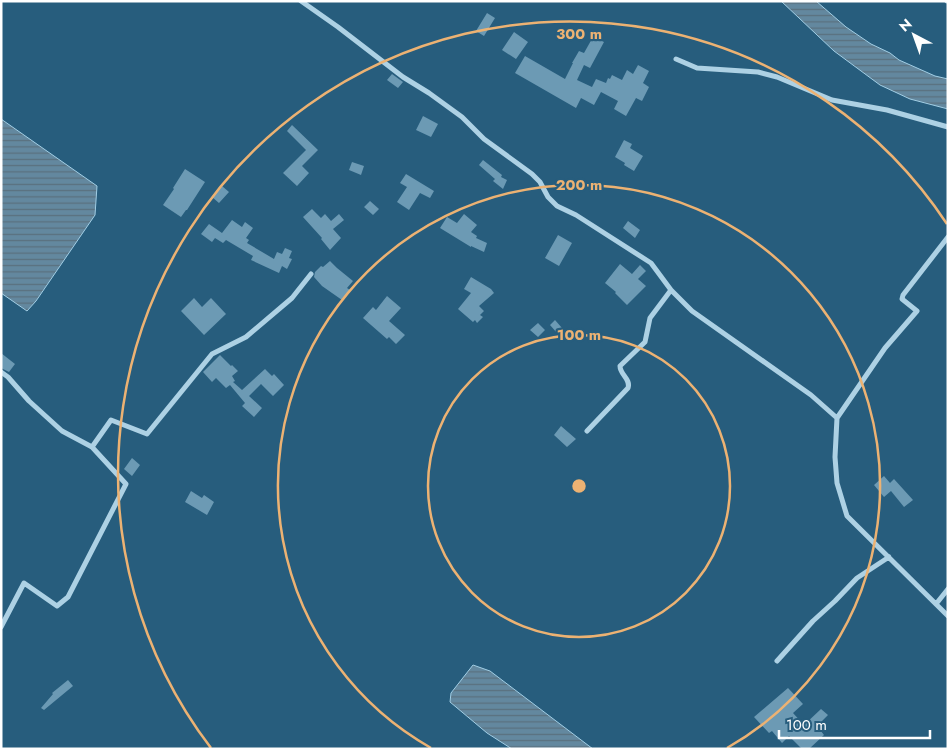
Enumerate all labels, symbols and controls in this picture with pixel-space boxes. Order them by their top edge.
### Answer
north arrow [889,10,939,60]
text: N [895,14,916,36]
text: 300 m [556,23,602,45]
text: 200 m [556,174,602,196]
text: 100 m [557,324,601,346]
centre of rings [570,477,588,495]
scale bar [779,708,930,740]
text: 100 m [786,714,827,736]

